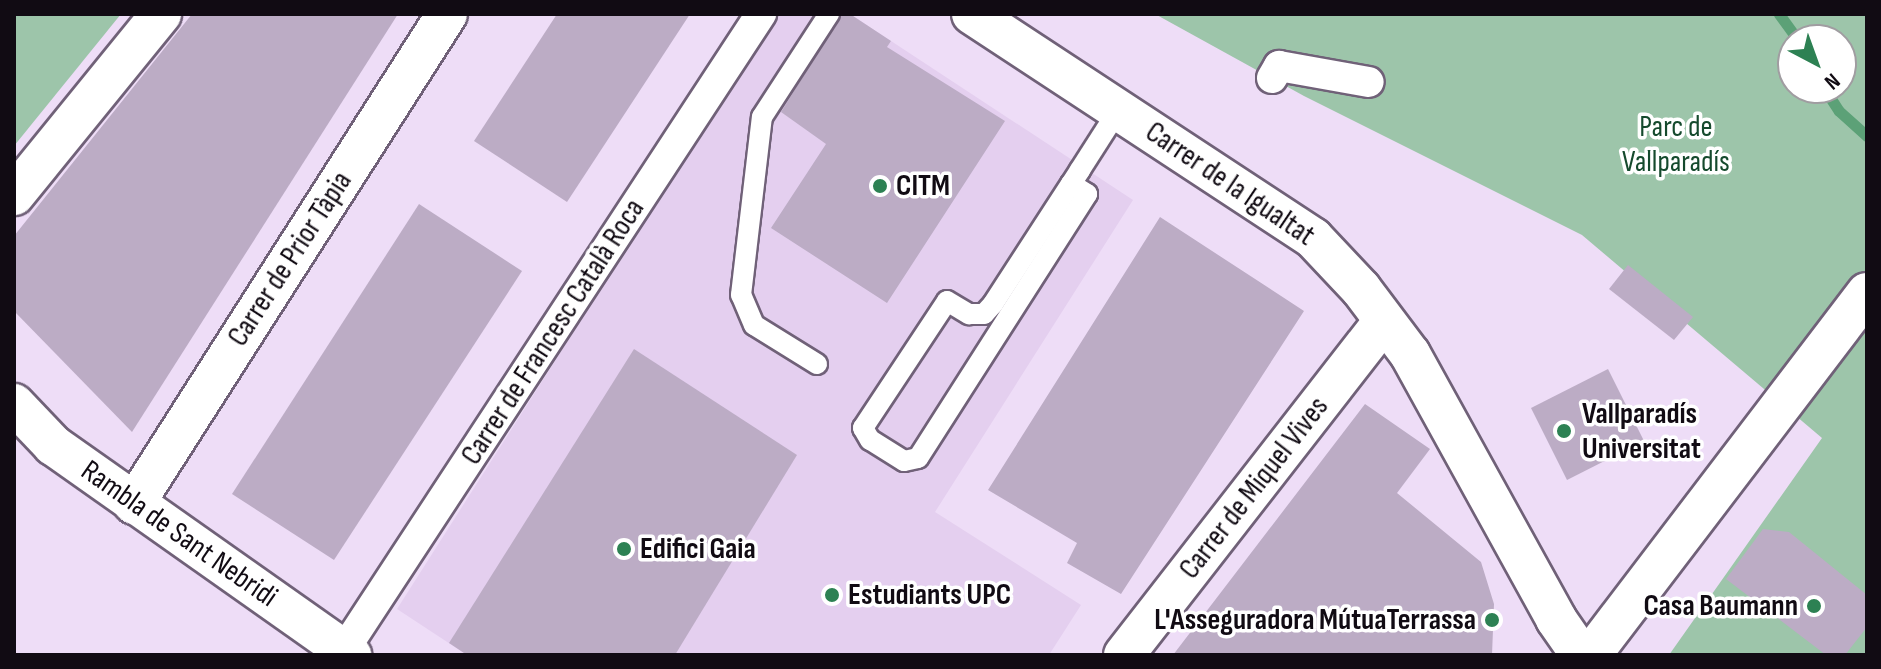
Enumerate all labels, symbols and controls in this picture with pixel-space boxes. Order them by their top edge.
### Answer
north arrow [1777,24,1857,104]
text: N [1818,67,1845,95]
park label: Parc de Vallparadís [1622,109,1730,180]
street label: Carrer de la Igualtat [1139,114,1321,254]
street label: Carrer de Prior Tàpia [220,165,360,353]
place label: CITM [896,168,950,204]
marker: CITM [871,177,889,195]
street label: Carrer de Francesc Català Roca [454,192,652,472]
street label: Carrer de Miquel Vives [1172,390,1336,586]
place label: Vallparadís Universitat [1582,396,1701,466]
marker: Vallparadís Universitat [1553,420,1575,442]
street label: Rambla de Sant Nebridi [74,453,284,615]
place label: Edifici Gaia [640,531,756,567]
marker: Edifici Gaia [615,540,633,558]
place label: Estudiants UPC [848,577,1011,613]
marker: Estudiants UPC [823,586,841,604]
place label: Casa Baumann [1644,588,1798,624]
marker: Casa Baumann [1805,597,1823,615]
place label: L'Asseguradora MútuaTerrassa [1154,602,1476,638]
marker: L'Asseguradora MútuaTerrassa [1483,611,1501,629]

